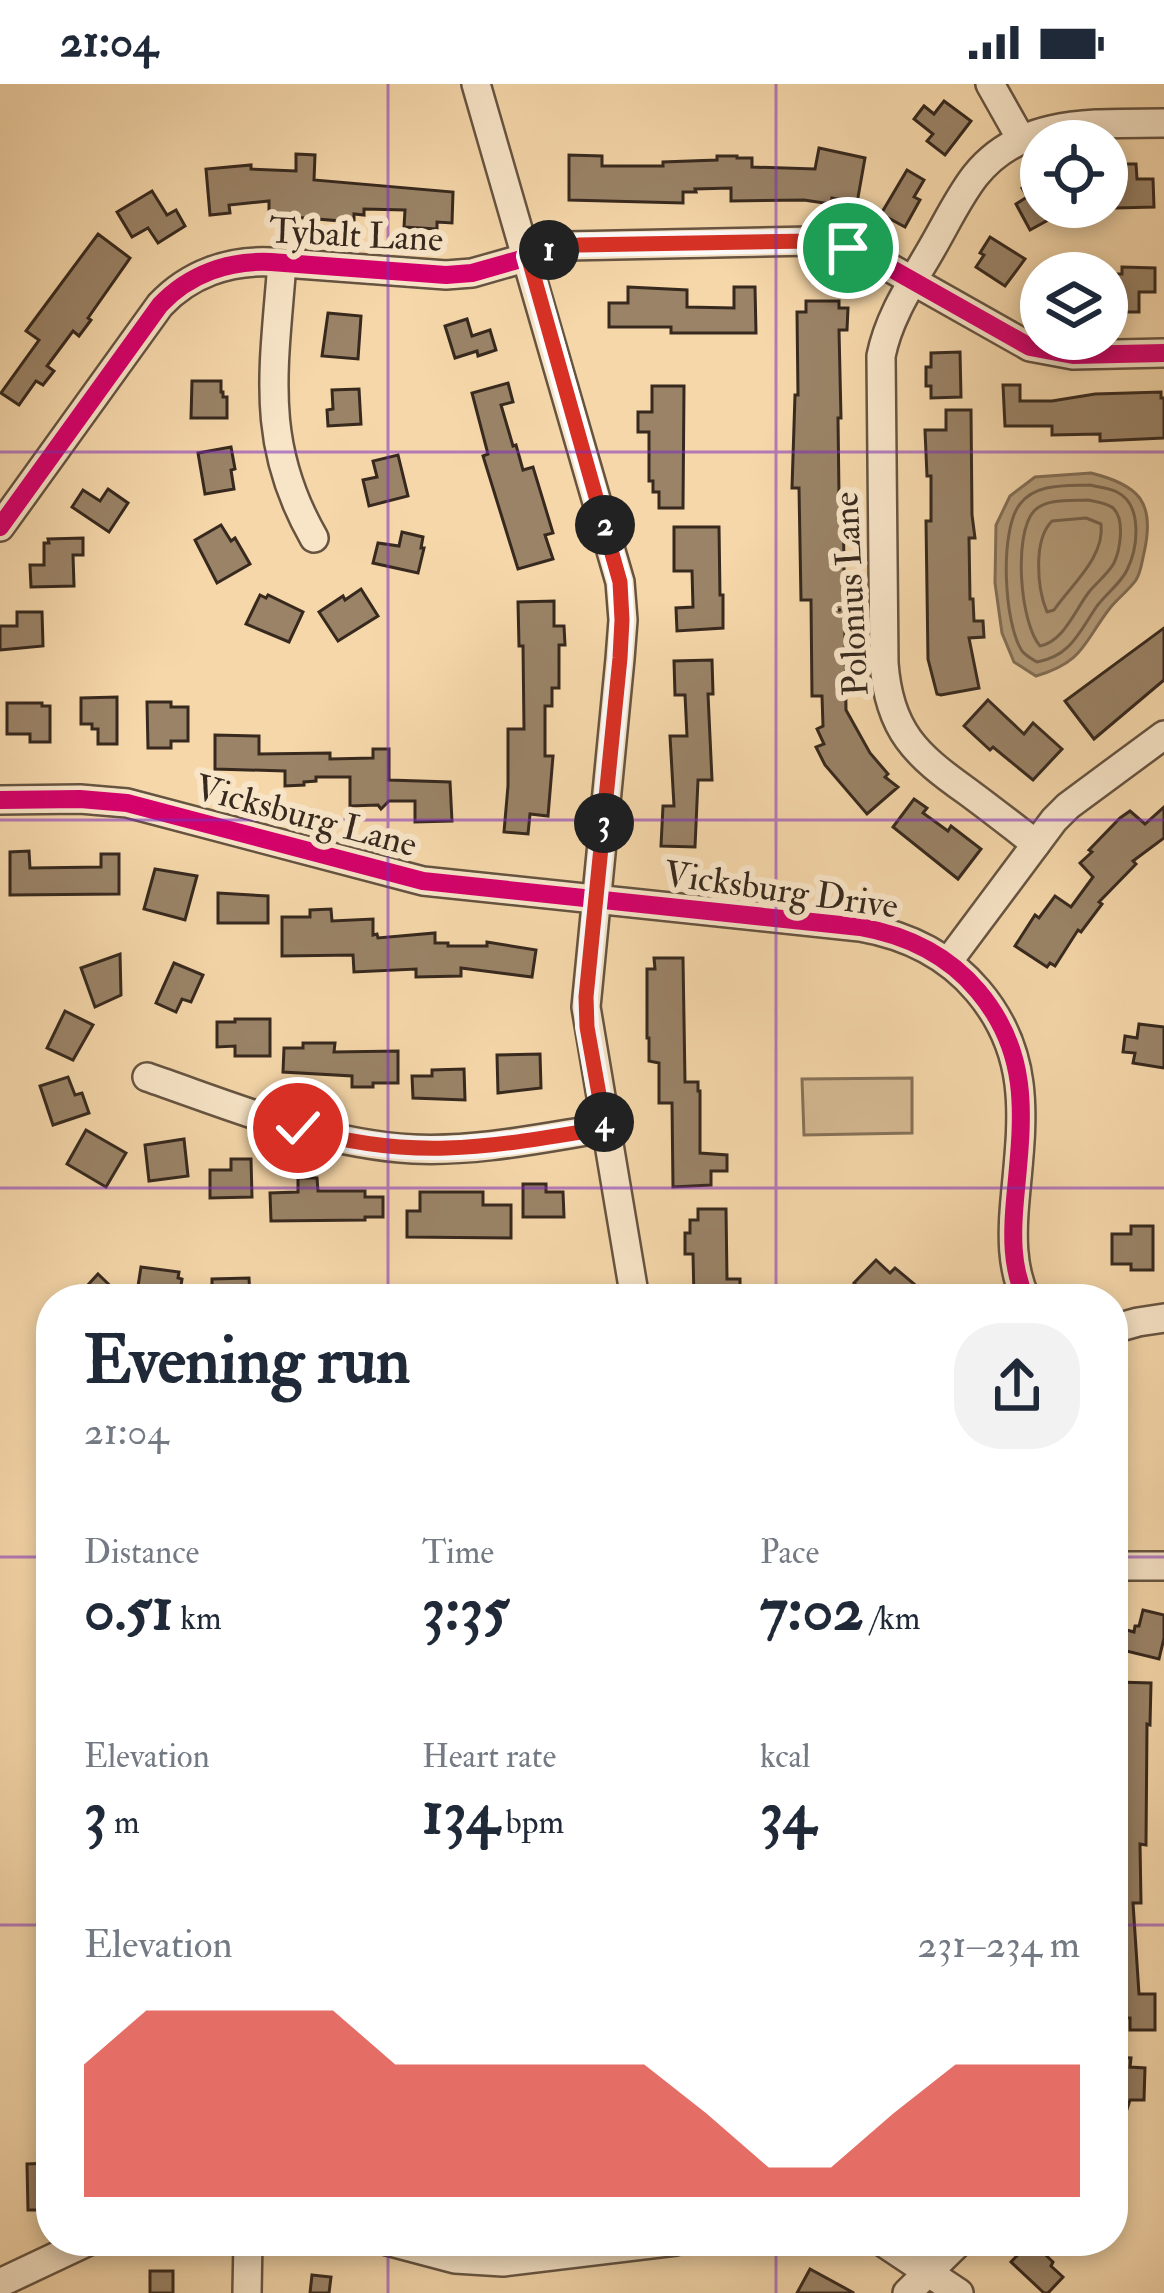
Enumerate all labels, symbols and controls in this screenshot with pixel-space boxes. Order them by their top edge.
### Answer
text: 21:04 [60,14,157,70]
map controls [1020,120,1128,360]
button: locate [1020,120,1128,228]
pin [797,197,899,299]
street label: Tybalt Lane [268,208,444,262]
icon: arrive [815,215,881,281]
pin: 1 [519,220,579,280]
text: 1 [543,229,555,270]
button: layers [1020,252,1128,360]
street label: Polonius Lane [823,491,879,697]
pin: 2 [575,495,635,555]
text: 2 [597,504,613,545]
street label: Vicksburg Lane [190,765,422,867]
pin: 3 [574,793,634,853]
text: 3 [598,802,610,843]
street label: Vicksburg Drive [661,851,901,929]
pin [247,1077,349,1179]
pin: 4 [574,1092,634,1152]
icon: check [265,1095,331,1161]
text: 4 [595,1101,613,1142]
text: Evening run [84,1320,410,1403]
button: share [954,1323,1080,1449]
text: 21:04 [84,1407,168,1456]
text: Distance [84,1532,199,1573]
text: Time [422,1532,494,1573]
text: Pace [760,1532,819,1573]
text: 0.51 [84,1573,173,1648]
text: 3:35 [422,1573,509,1648]
text: 7:02 [760,1573,864,1648]
text: km [173,1598,222,1639]
text: /km [864,1598,920,1639]
text: Elevation [84,1736,210,1777]
text: Heart rate [422,1736,556,1777]
text: kcal [760,1736,811,1777]
text: 3 [84,1777,107,1852]
text: 134 [422,1777,499,1852]
text: 34 [760,1777,815,1852]
text: m [107,1802,140,1843]
text: bpm [499,1802,564,1843]
text: Elevation [84,1920,233,1969]
text: 231–234 m [918,1920,1080,1969]

